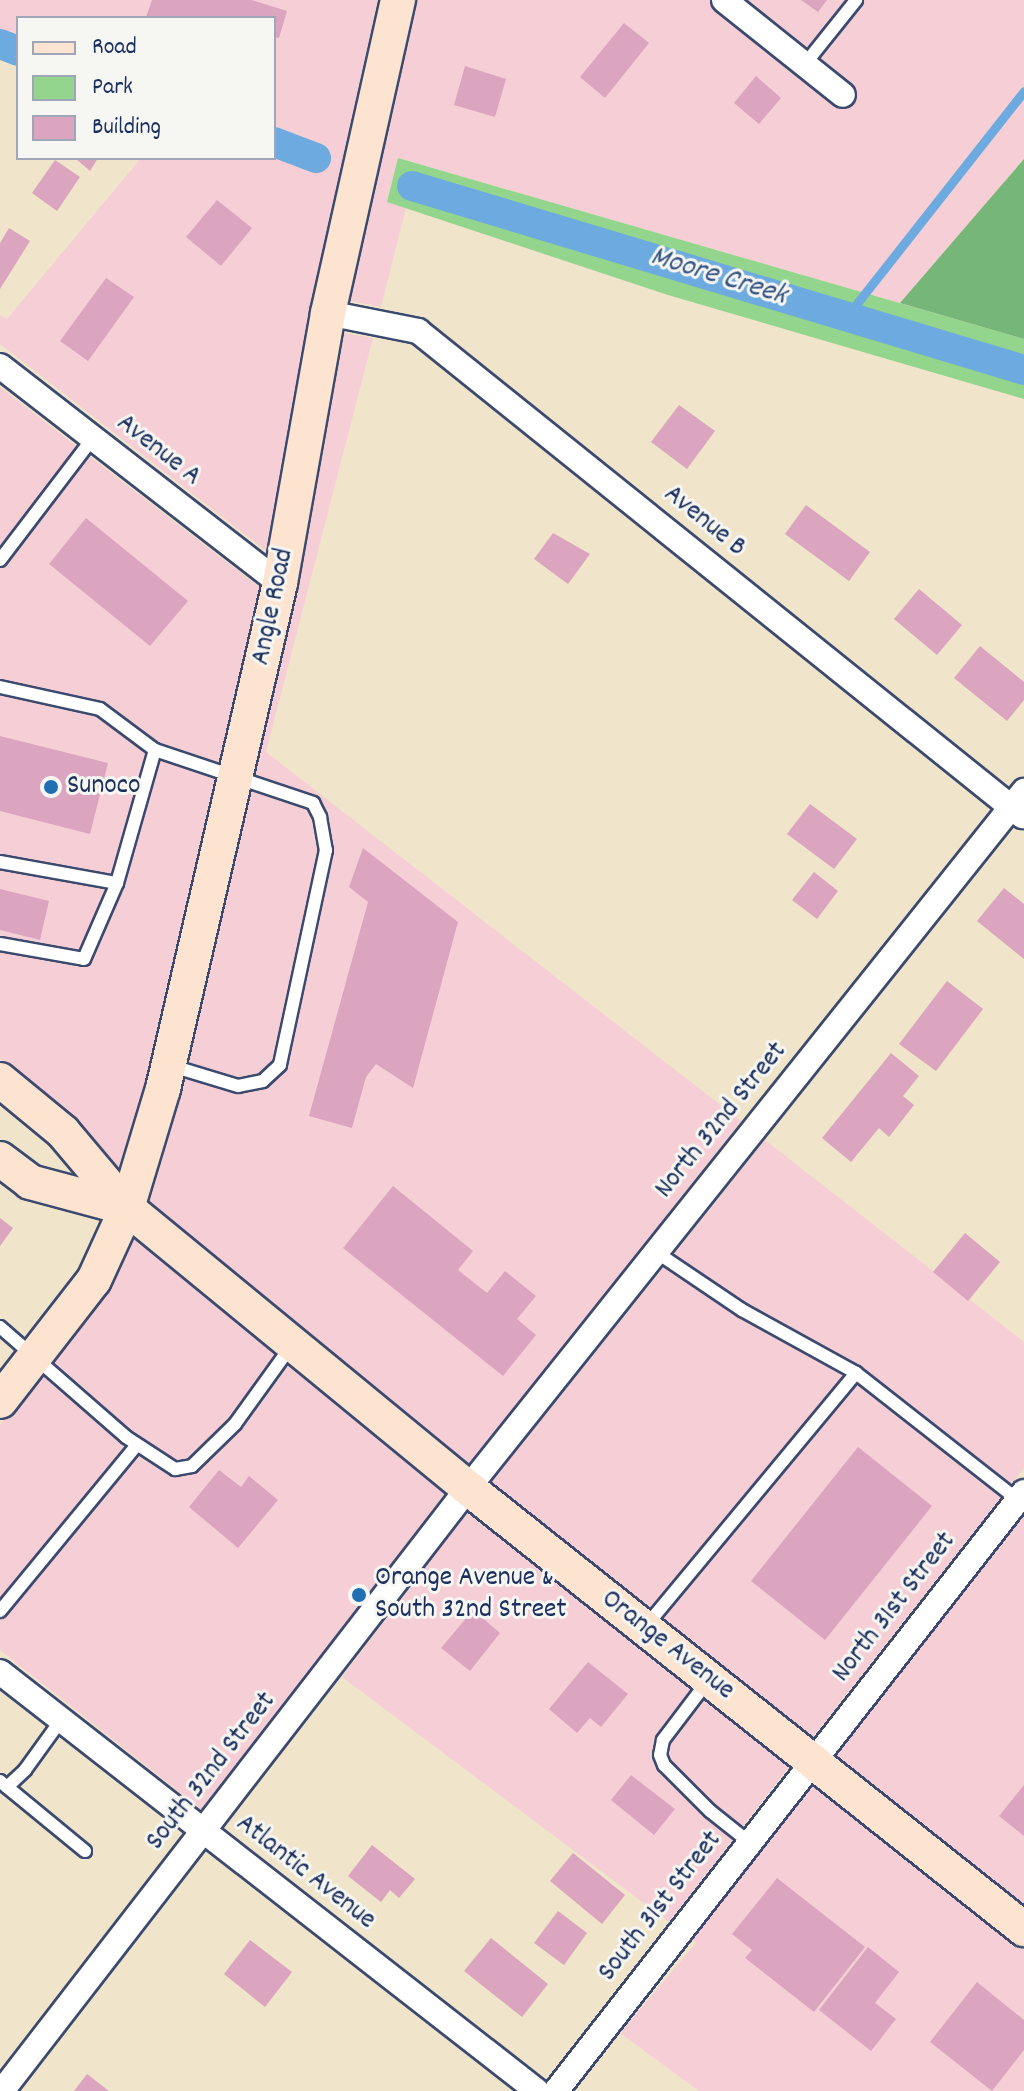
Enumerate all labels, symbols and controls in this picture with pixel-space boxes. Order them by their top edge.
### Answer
legend [16,16,276,160]
text: Road [92,31,137,65]
text: Park [92,71,133,105]
text: Building [92,111,161,145]
water label: Moore Creek [646,240,790,316]
street label: Avenue A [109,407,207,495]
street label: Avenue B [656,479,752,565]
street label: Angle Road [245,546,303,668]
place label: Sunoco [67,770,141,804]
marker: Sunoco [42,778,60,796]
street label: North 32nd Street [649,1036,795,1206]
street label: North 31st Street [826,1526,964,1690]
place label: Orange Avenue & South 32nd Street [375,1562,567,1628]
street label: Orange Avenue [594,1583,740,1709]
marker: Orange Avenue & South 32nd Street [350,1586,368,1604]
street label: South 32nd Street [140,1686,284,1858]
street label: Atlantic Avenue [228,1808,382,1938]
street label: South 31st Street [592,1825,730,1989]

